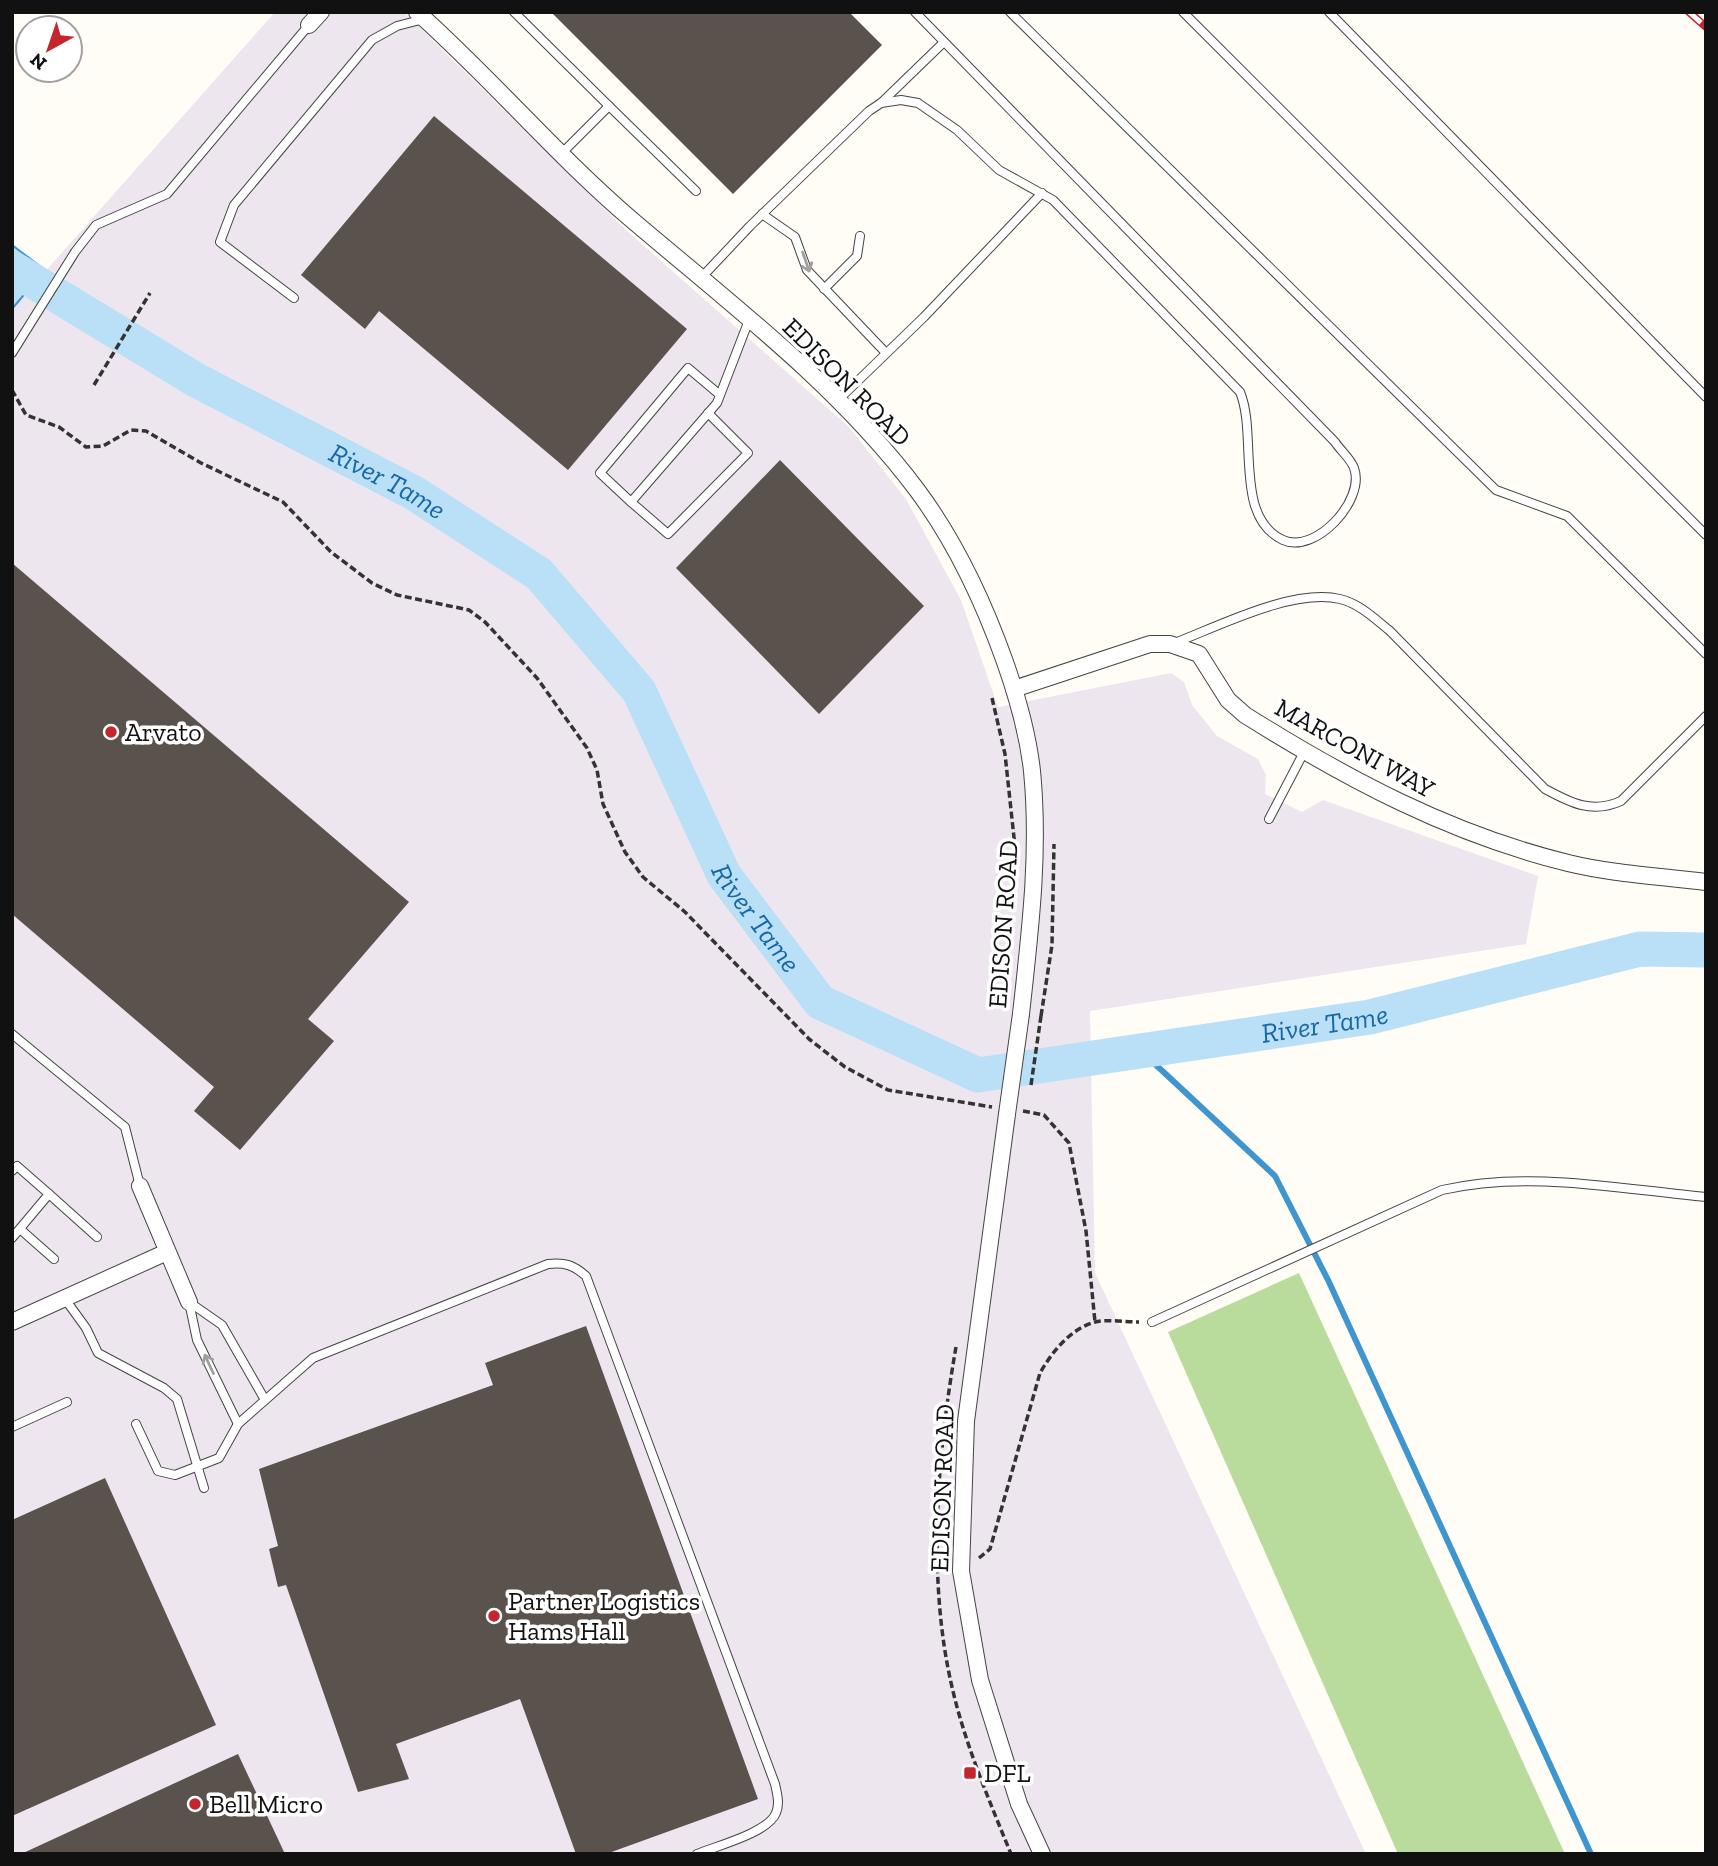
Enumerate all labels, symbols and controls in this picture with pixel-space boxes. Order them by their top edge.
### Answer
north arrow [14,14,84,84]
text: N [25,48,51,75]
one-way arrow [801,251,813,273]
street label: EDISON ROAD [776,311,918,453]
water label: River Tame [324,436,452,526]
street label: MARCONI WAY [1270,691,1440,805]
place label: Arvato [125,716,202,748]
marker: Arvato [103,724,119,740]
street label: EDISON ROAD [981,839,1025,1009]
water label: River Tame [705,859,808,979]
water label: River Tame [1259,997,1391,1049]
one-way arrow [202,1354,215,1375]
street label: EDISON ROAD [923,1403,961,1573]
place label: Partner Logistics Hams Hall [508,1585,700,1647]
marker: Partner Logistics Hams Hall [486,1608,502,1624]
place label: DFL [984,1757,1031,1789]
marker: DFL [962,1765,978,1781]
place label: Bell Micro [209,1788,323,1820]
marker: Bell Micro [187,1796,203,1812]

